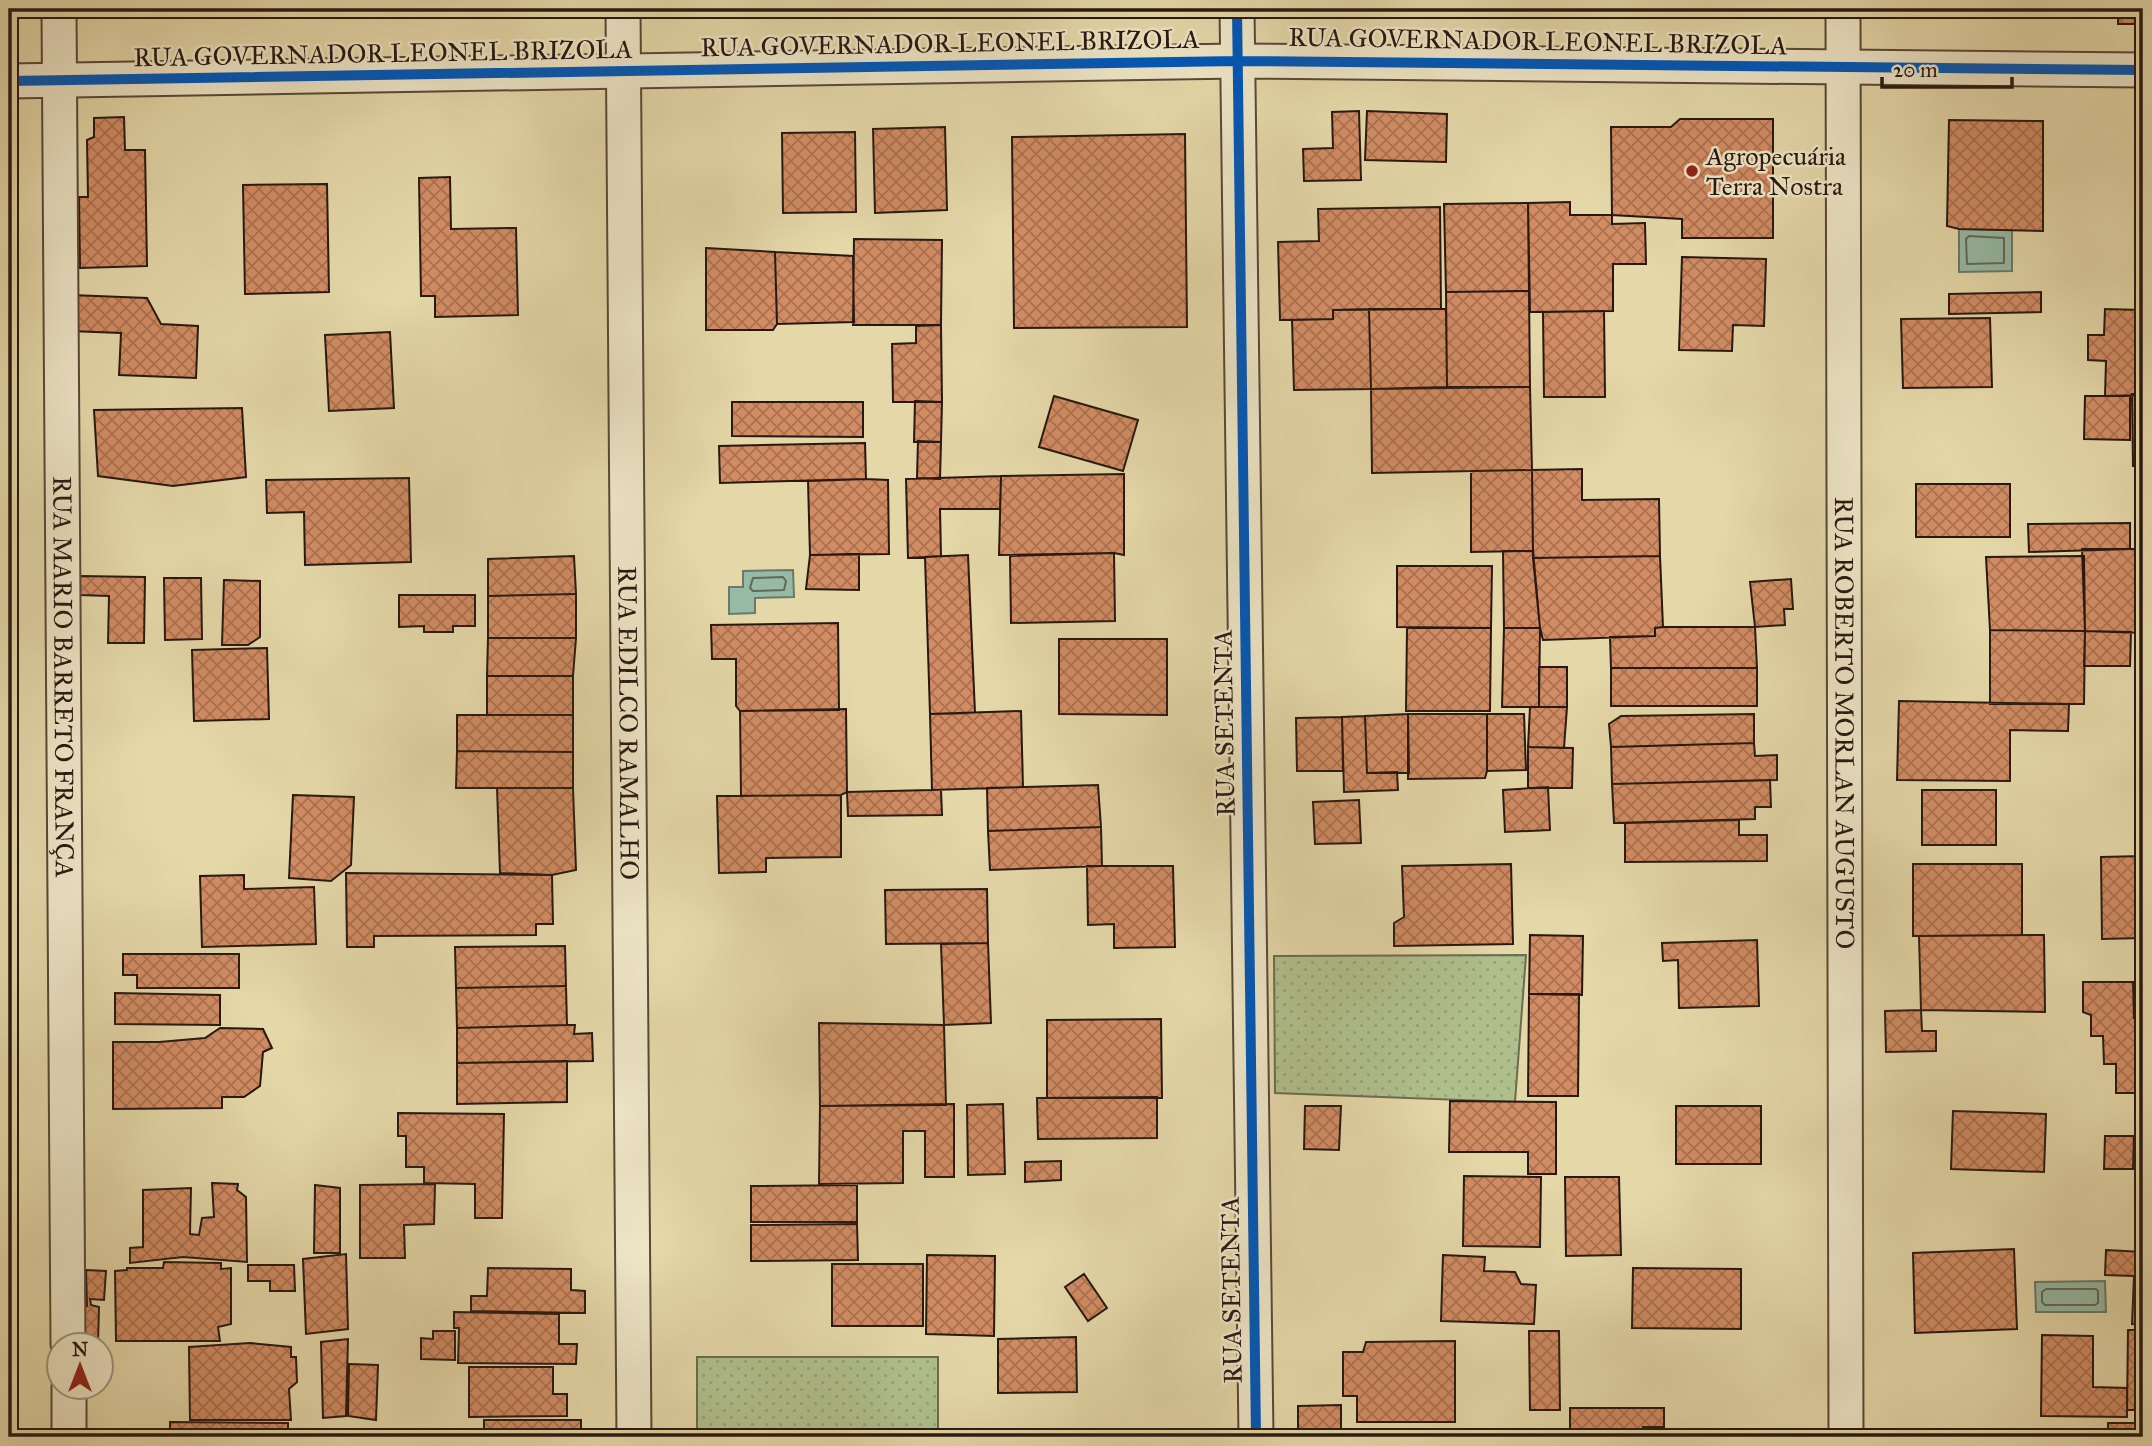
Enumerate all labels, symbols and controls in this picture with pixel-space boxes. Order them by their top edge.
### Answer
street label: RUA GOVERNADOR LEONEL BRIZOLA [1288,21,1788,61]
street label: RUA GOVERNADOR LEONEL BRIZOLA [700,23,1200,63]
street label: RUA GOVERNADOR LEONEL BRIZOLA [133,33,633,73]
scale bar [1882,46,2012,90]
text: 20 m [1893,57,1938,83]
place label: Agropecuária Terra Nostra [1705,140,1846,202]
marker: Agropecuária Terra Nostra [1684,163,1700,179]
street label: RUA MARIO BARRETO FRANÇA [46,476,81,879]
street label: RUA ROBERTO MORLAN AUGUSTO [1828,497,1861,949]
street label: RUA EDILCO RAMALHO [611,566,646,880]
street label: RUA SETENTA [1206,629,1242,817]
street label: RUA SETENTA [1213,1196,1249,1384]
north arrow [46,1330,116,1400]
text: N [72,1338,88,1361]

